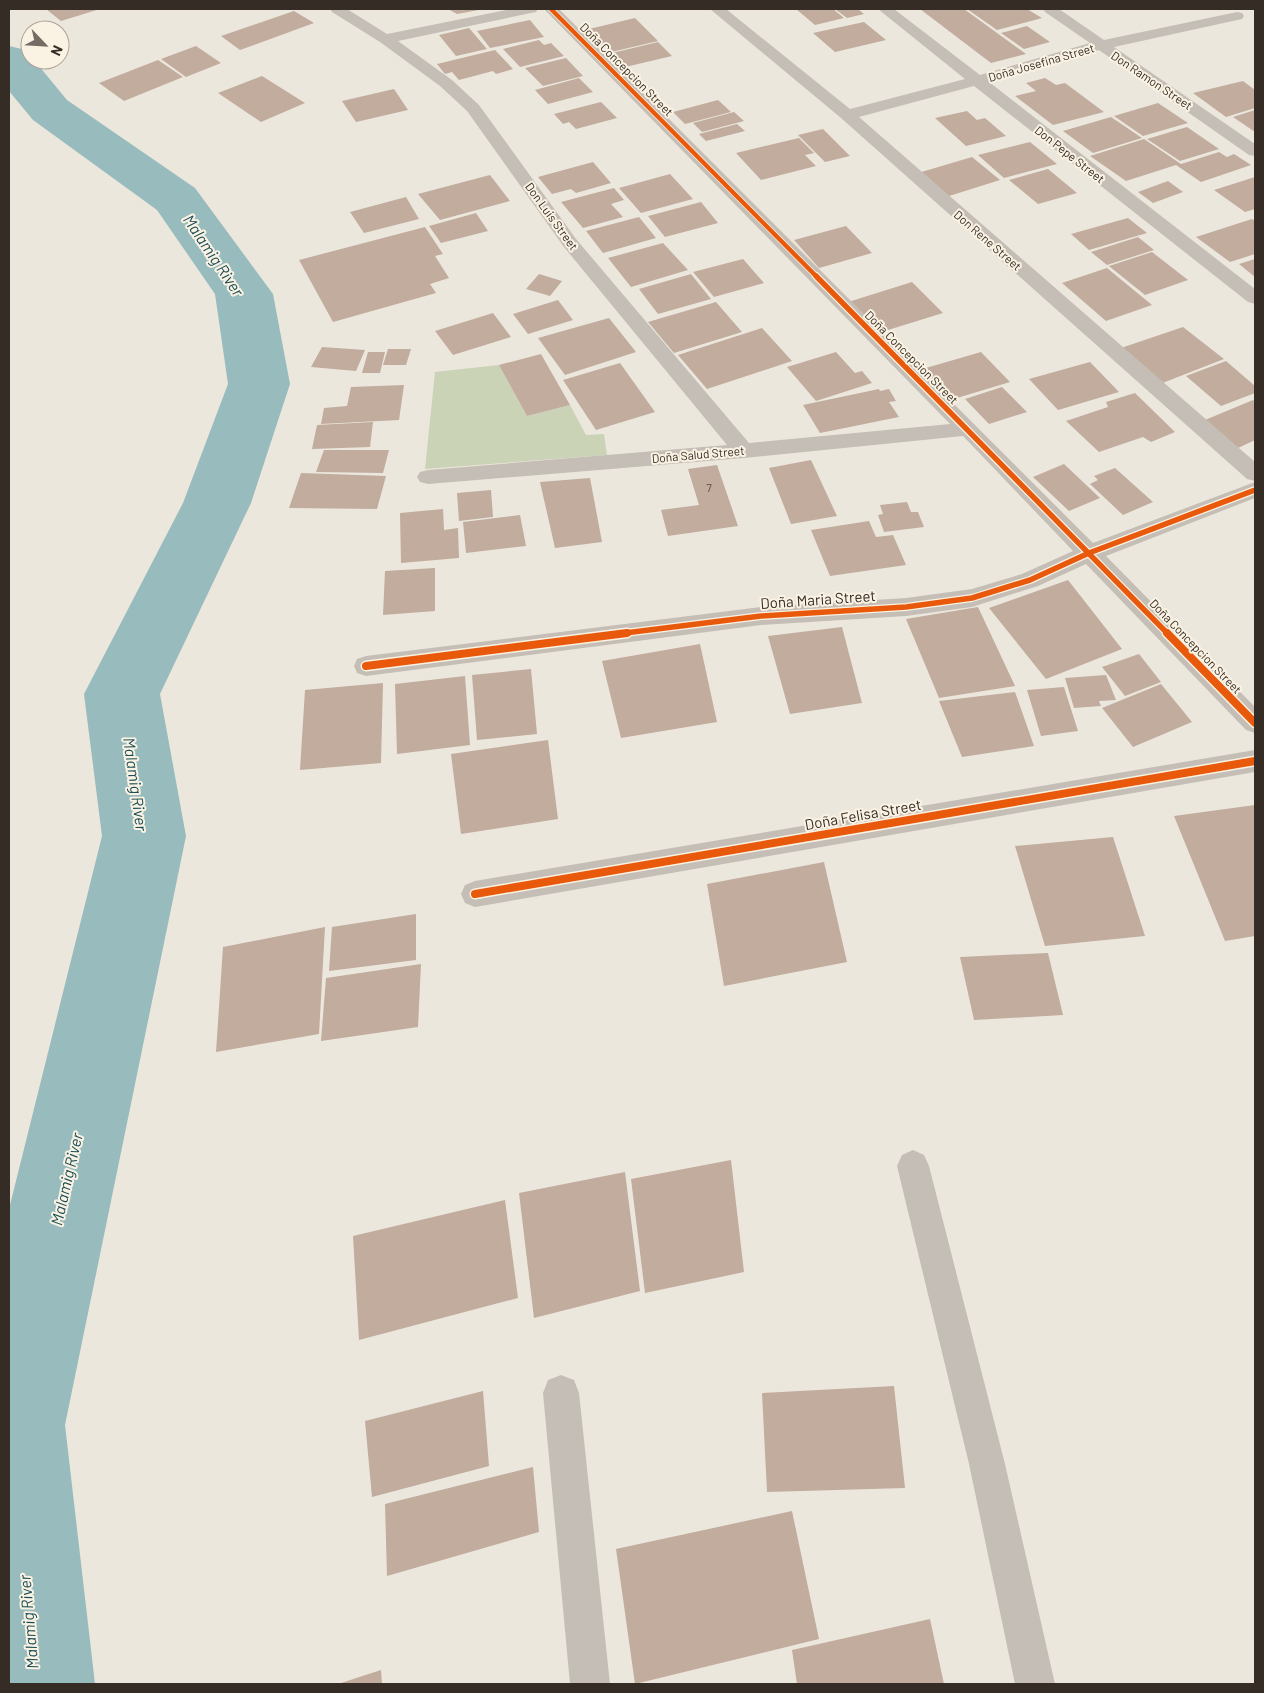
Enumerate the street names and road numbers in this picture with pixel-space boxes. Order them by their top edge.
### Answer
street label: Doña Concepcion Street [578,20,676,118]
street label: Doña Josefina Street [986,40,1096,84]
street label: Don Ramon Street [1109,48,1195,112]
street label: Don Pepe Street [1033,123,1107,185]
street label: Don Luis Street [523,179,581,253]
street label: Don Rene Street [952,207,1024,273]
street label: Doña Concepcion Street [863,308,961,406]
street label: Doña Salud Street [651,443,745,465]
street label: Doña Maria Street [760,586,876,612]
street label: Doña Concepcion Street [1147,596,1245,696]
street label: Doña Felisa Street [803,795,923,833]

